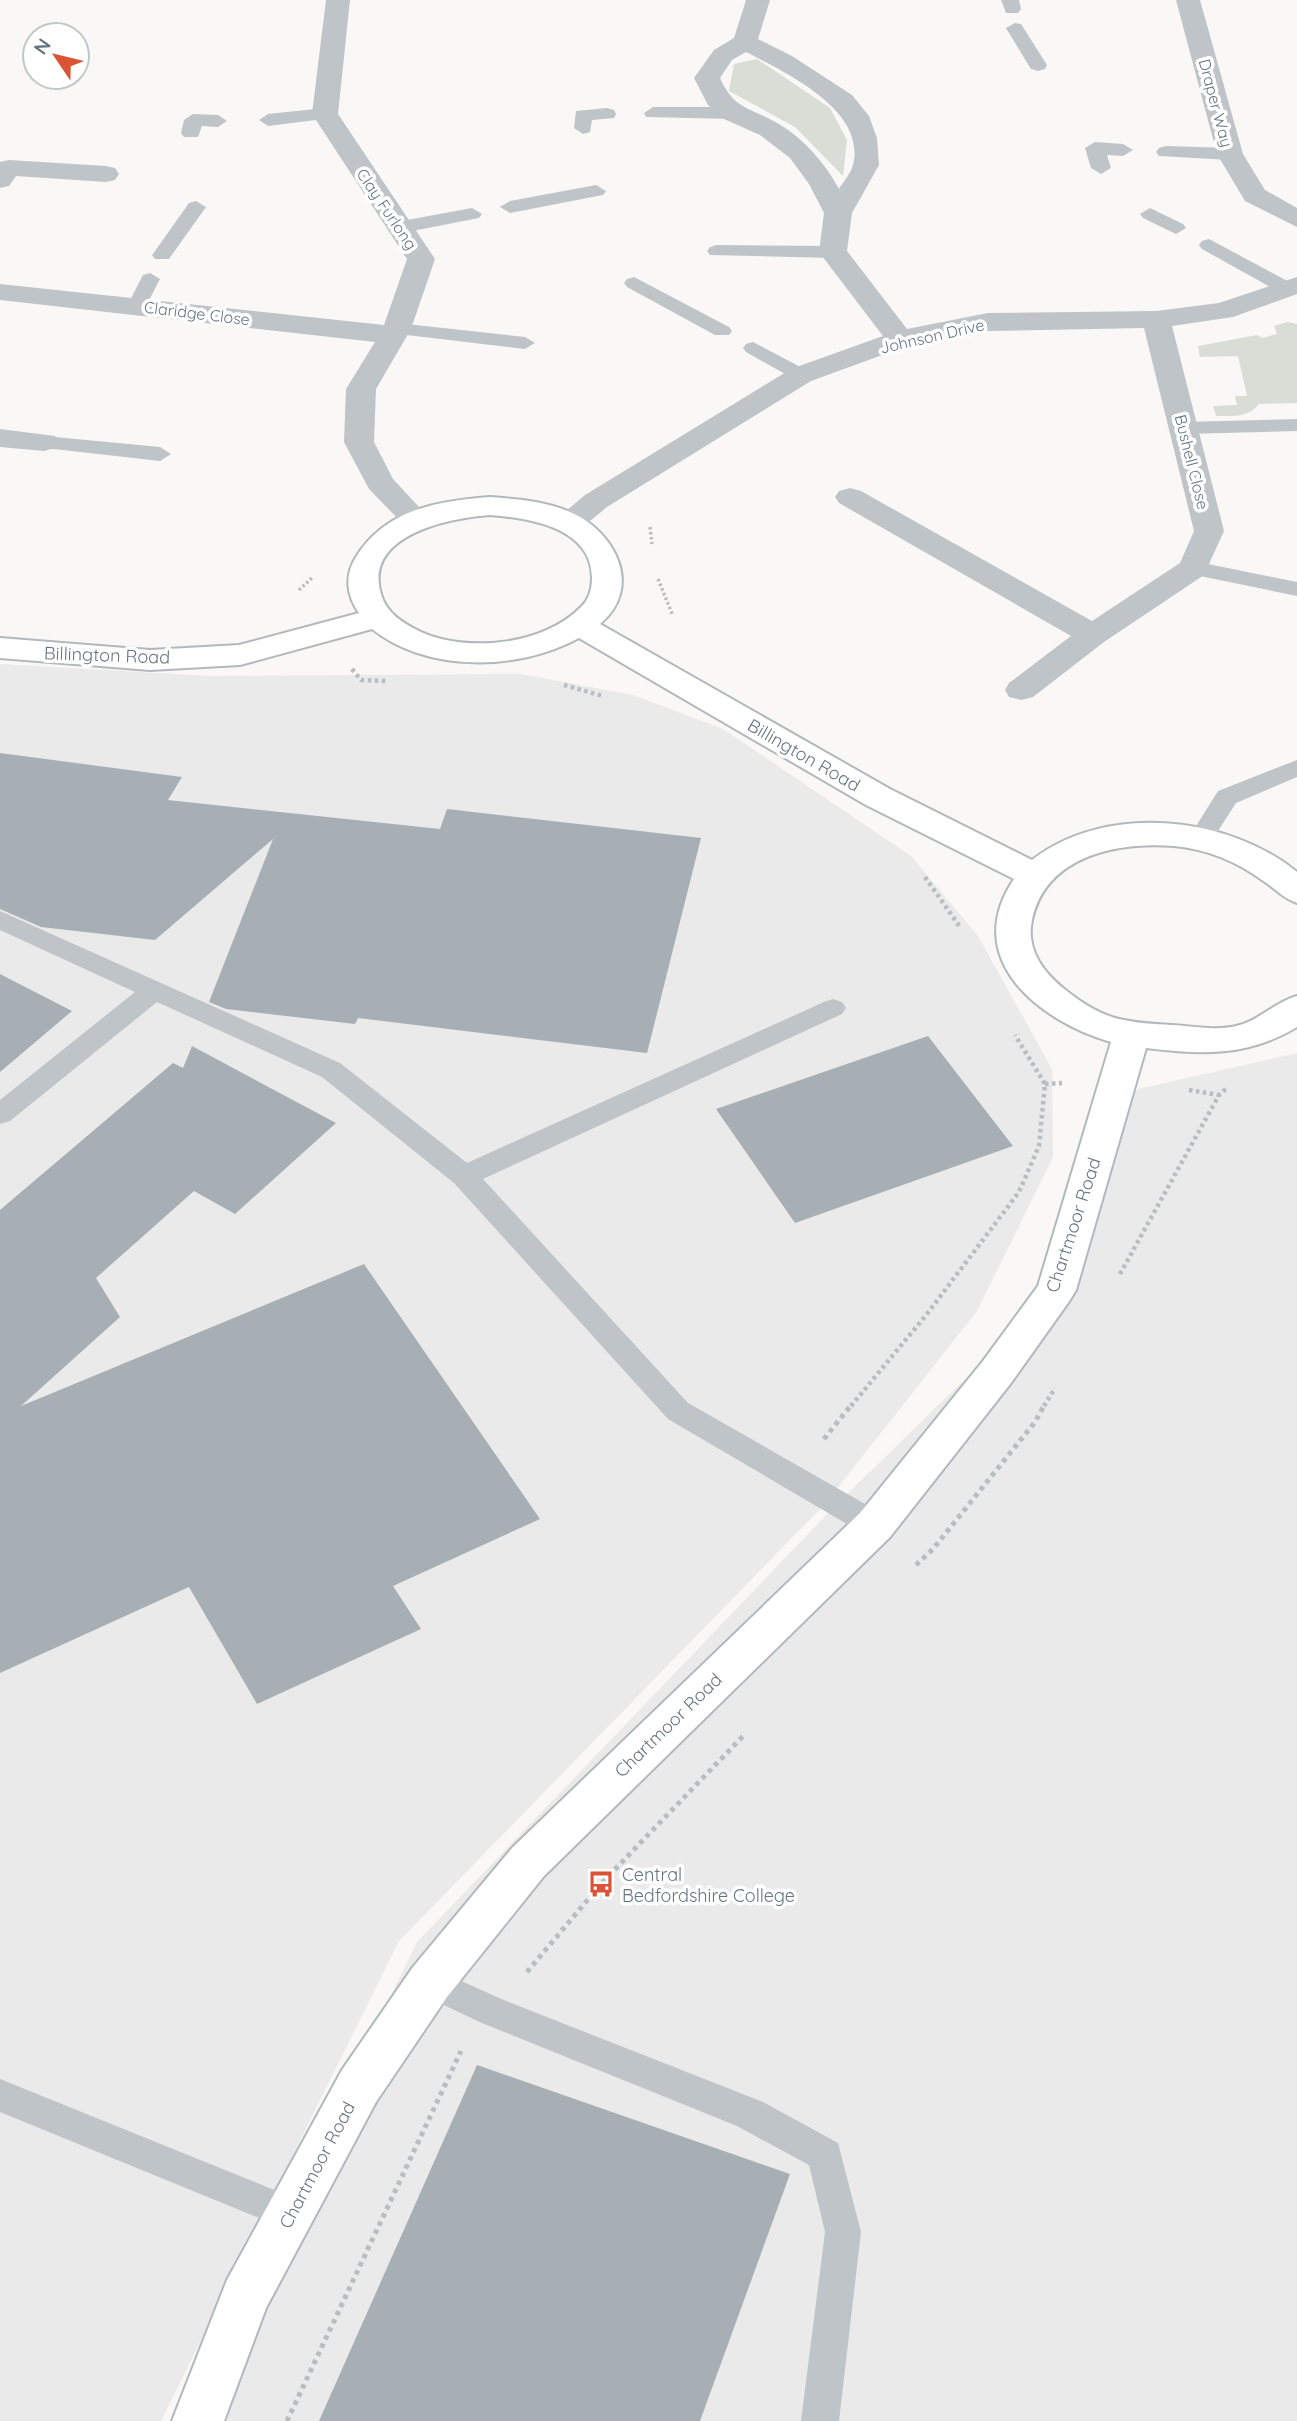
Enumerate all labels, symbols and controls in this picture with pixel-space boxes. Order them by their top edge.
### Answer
north arrow [21,21,91,91]
text: N [28,34,56,59]
street label: Draper Way [1195,57,1237,149]
street label: Clay Furlong [352,165,422,253]
street label: Claridge Close [143,297,251,329]
street label: Johnson Drive [878,314,986,358]
street label: Bushell Close [1171,412,1213,512]
street label: Billington Road [44,641,170,669]
street label: Billington Road [744,713,864,797]
street label: Chartmoor Road [1040,1155,1106,1295]
street label: Chartmoor Road [609,1668,727,1782]
place label: Central Bedfordshire College [622,1863,795,1907]
bus stop icon: Central Bedfordshire College [586,1869,616,1899]
street label: Chartmoor Road [274,2098,360,2232]

